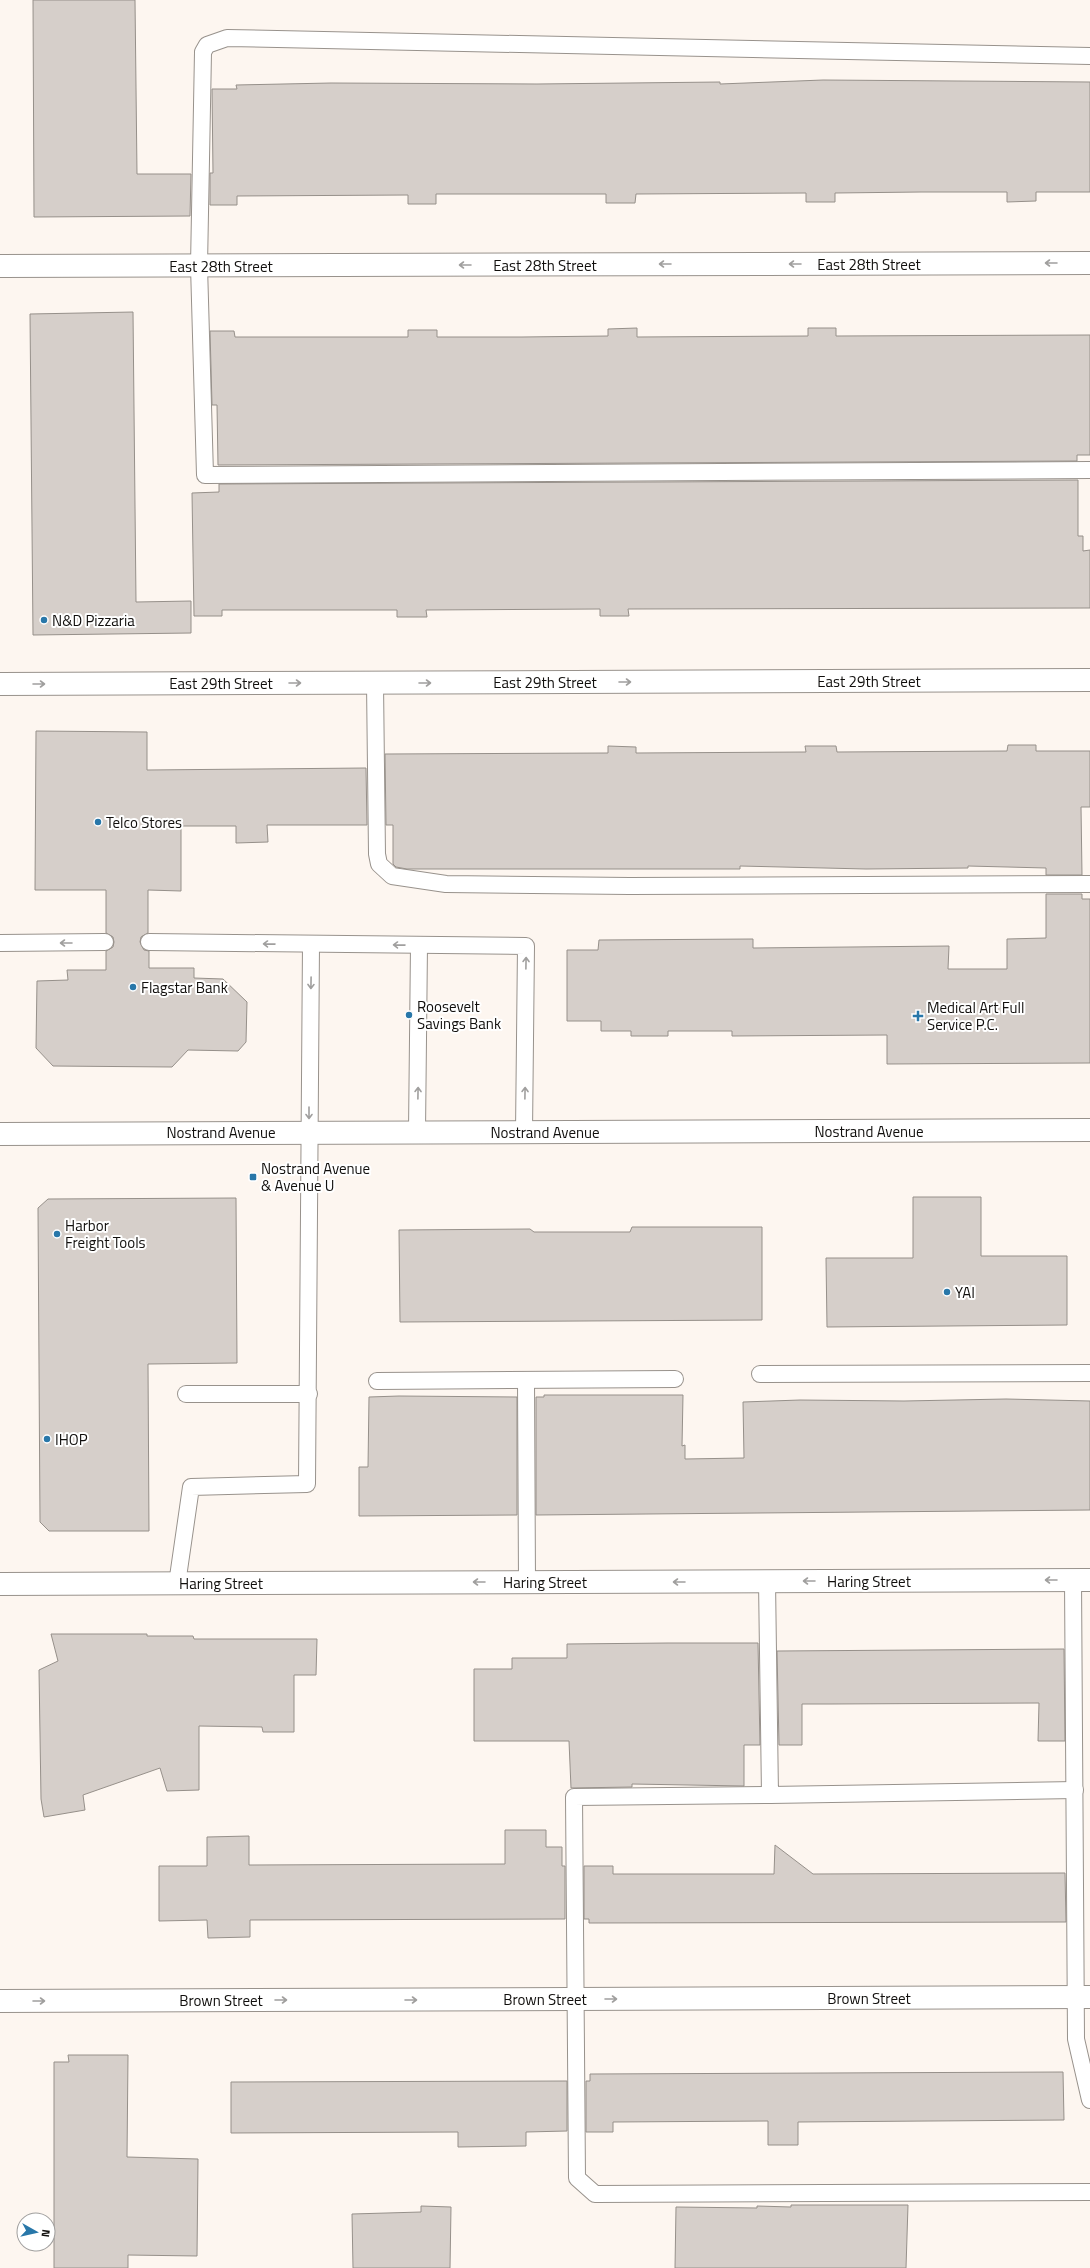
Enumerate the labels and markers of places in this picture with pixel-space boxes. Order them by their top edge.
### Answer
place label: N&D Pizzaria [52,609,135,632]
marker: N&D Pizzaria [39,615,49,625]
place label: Telco Stores [106,811,182,834]
marker: Telco Stores [93,817,103,827]
place label: Flagstar Bank [141,976,228,999]
marker: Flagstar Bank [128,982,138,992]
place label: Roosevelt Savings Bank [417,995,501,1035]
place label: Medical Art Full Service P.C. [927,996,1024,1036]
marker: Roosevelt Savings Bank [404,1010,414,1020]
marker: Medical Art Full Service P.C. [912,1010,924,1022]
place label: Nostrand Avenue & Avenue U [261,1157,370,1197]
marker: Nostrand Avenue & Avenue U [248,1172,258,1182]
place label: Harbor Freight Tools [65,1214,146,1254]
marker: Harbor Freight Tools [52,1229,62,1239]
place label: YAI [955,1281,975,1304]
marker: YAI [942,1287,952,1297]
place label: IHOP [55,1428,88,1451]
marker: IHOP [42,1434,52,1444]

